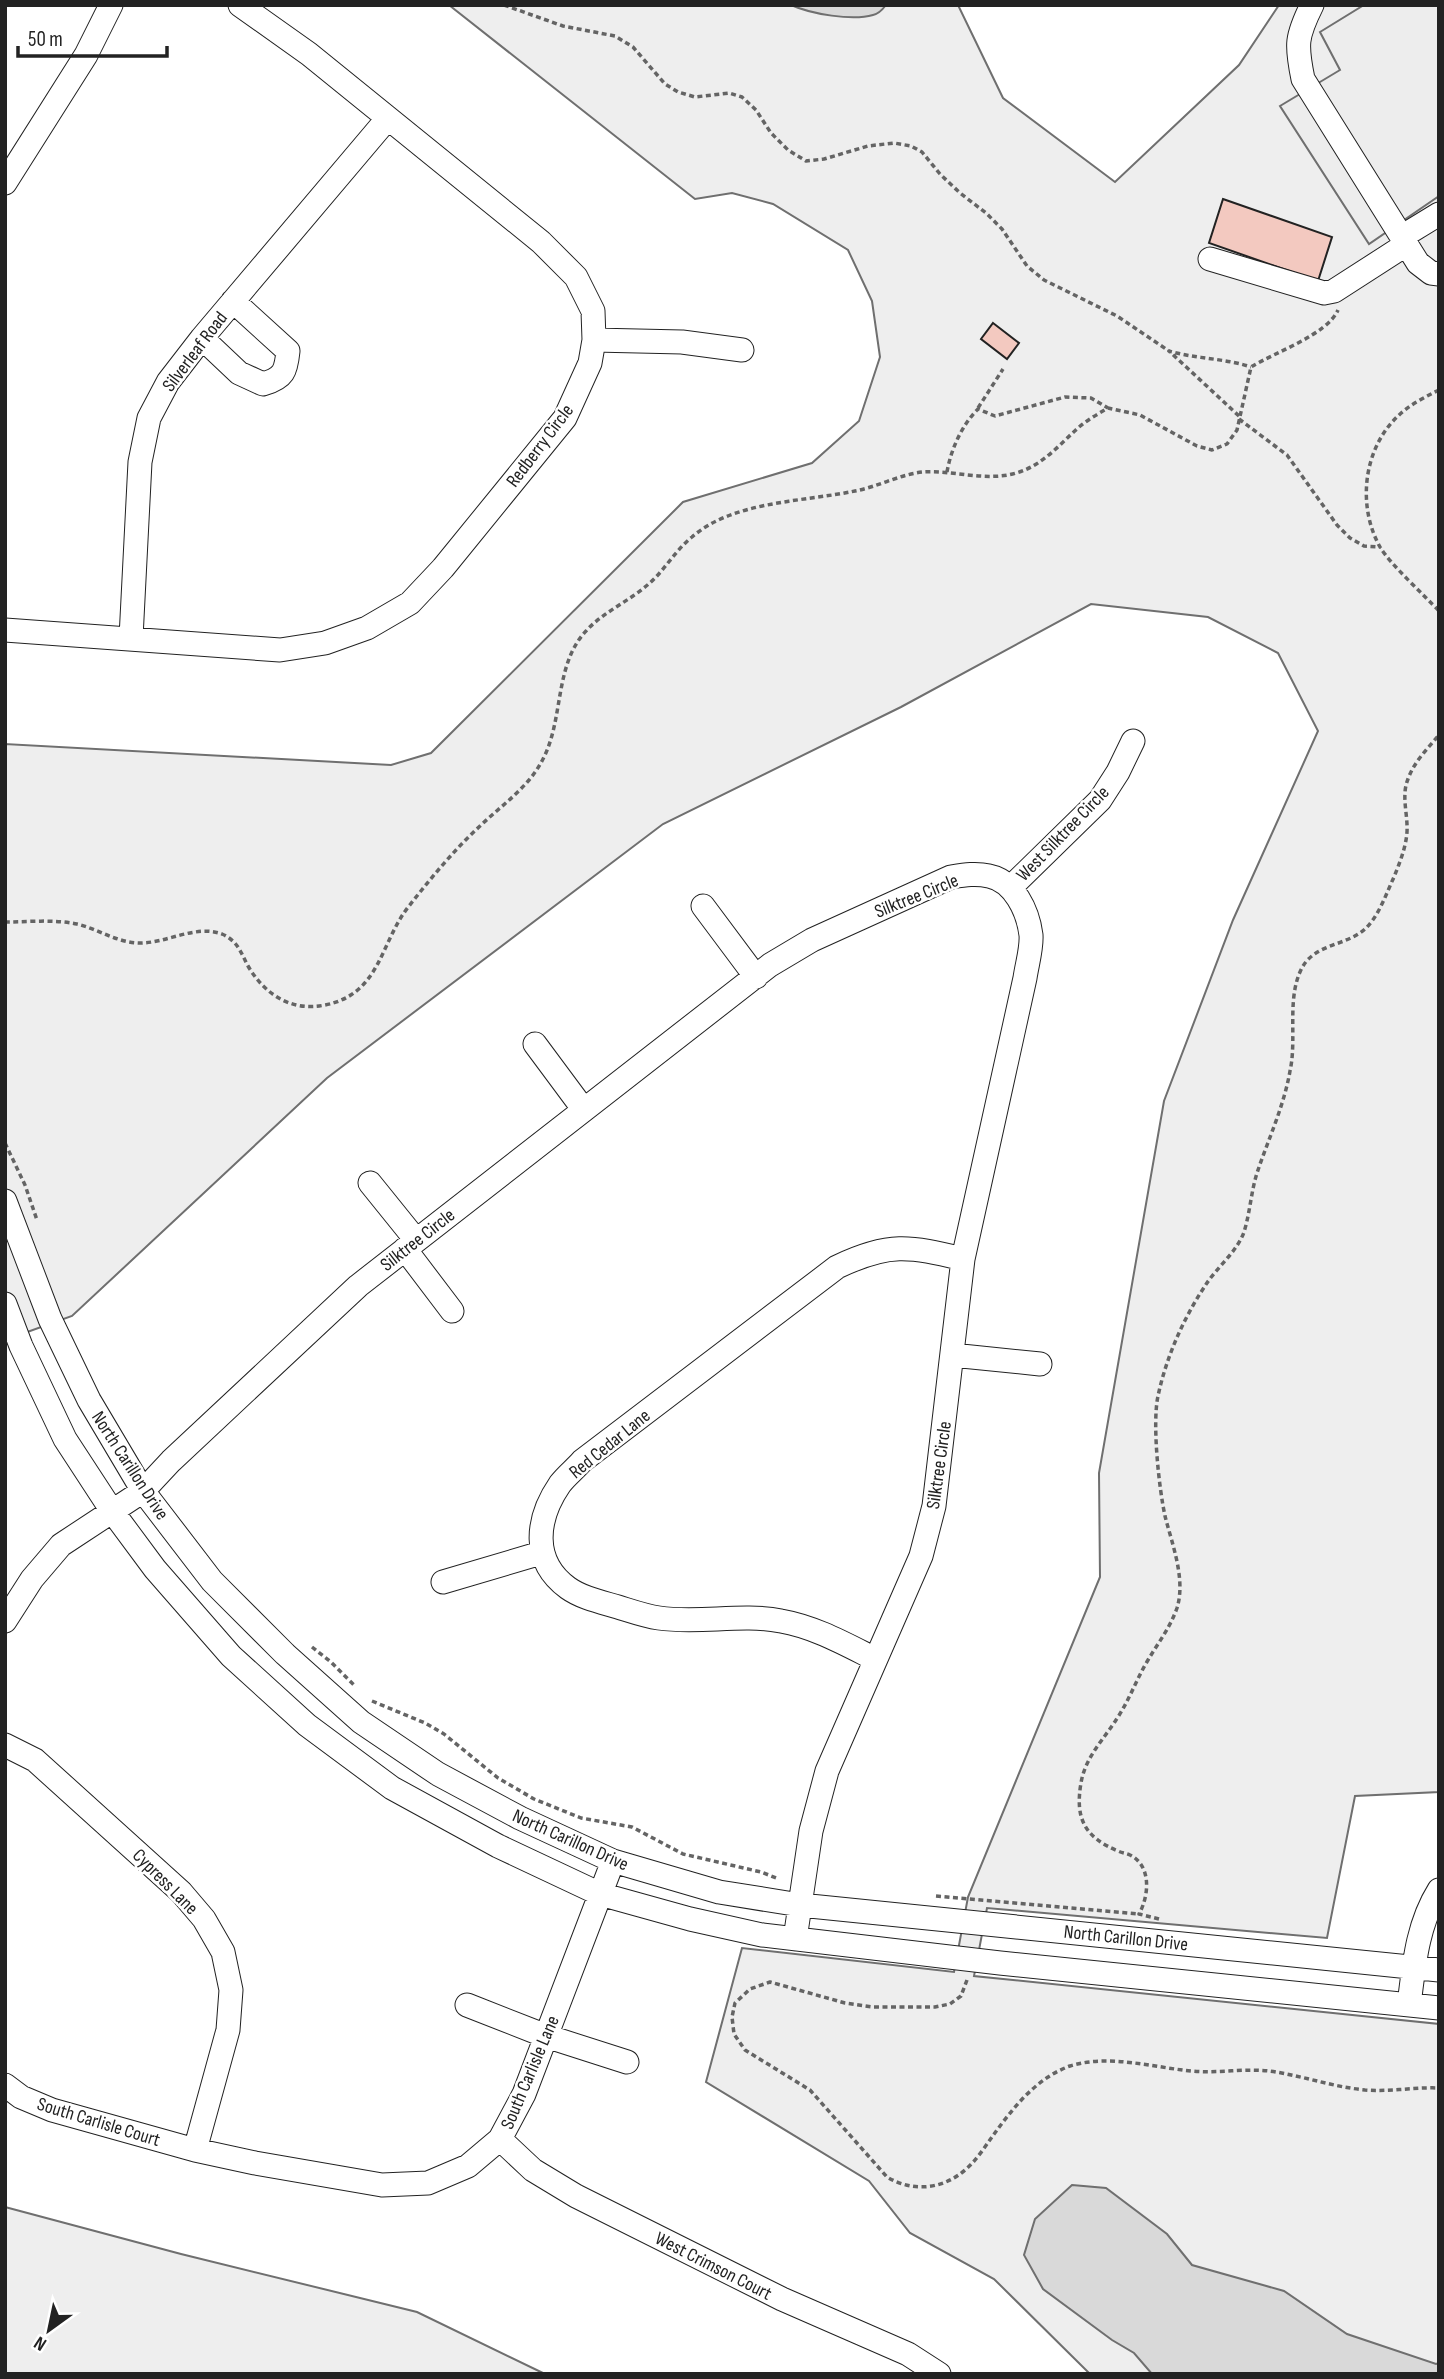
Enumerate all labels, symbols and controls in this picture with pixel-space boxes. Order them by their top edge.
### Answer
scale bar [18,14,166,58]
text: 50 m [28,27,63,52]
street label: Silverleaf Road [158,307,233,396]
street label: Redberry Circle [502,400,579,492]
street label: West Silktree Circle [1012,782,1114,887]
street label: Silktree Circle [871,869,962,924]
street label: Silktree Circle [376,1204,460,1276]
street label: Red Cedar Lane [565,1405,655,1484]
street label: North Carillon Drive [86,1407,173,1524]
street label: Silktree Circle [922,1420,957,1511]
street label: North Carillon Drive [509,1805,632,1876]
street label: Cypress Lane [127,1844,203,1920]
street label: North Carillon Drive [1063,1921,1189,1956]
street label: South Carlisle Lane [496,2012,565,2133]
street label: South Carlisle Court [34,2093,163,2152]
street label: West Crimson Court [651,2227,776,2306]
north arrow [14,2295,84,2365]
text: N [30,2331,51,2355]

